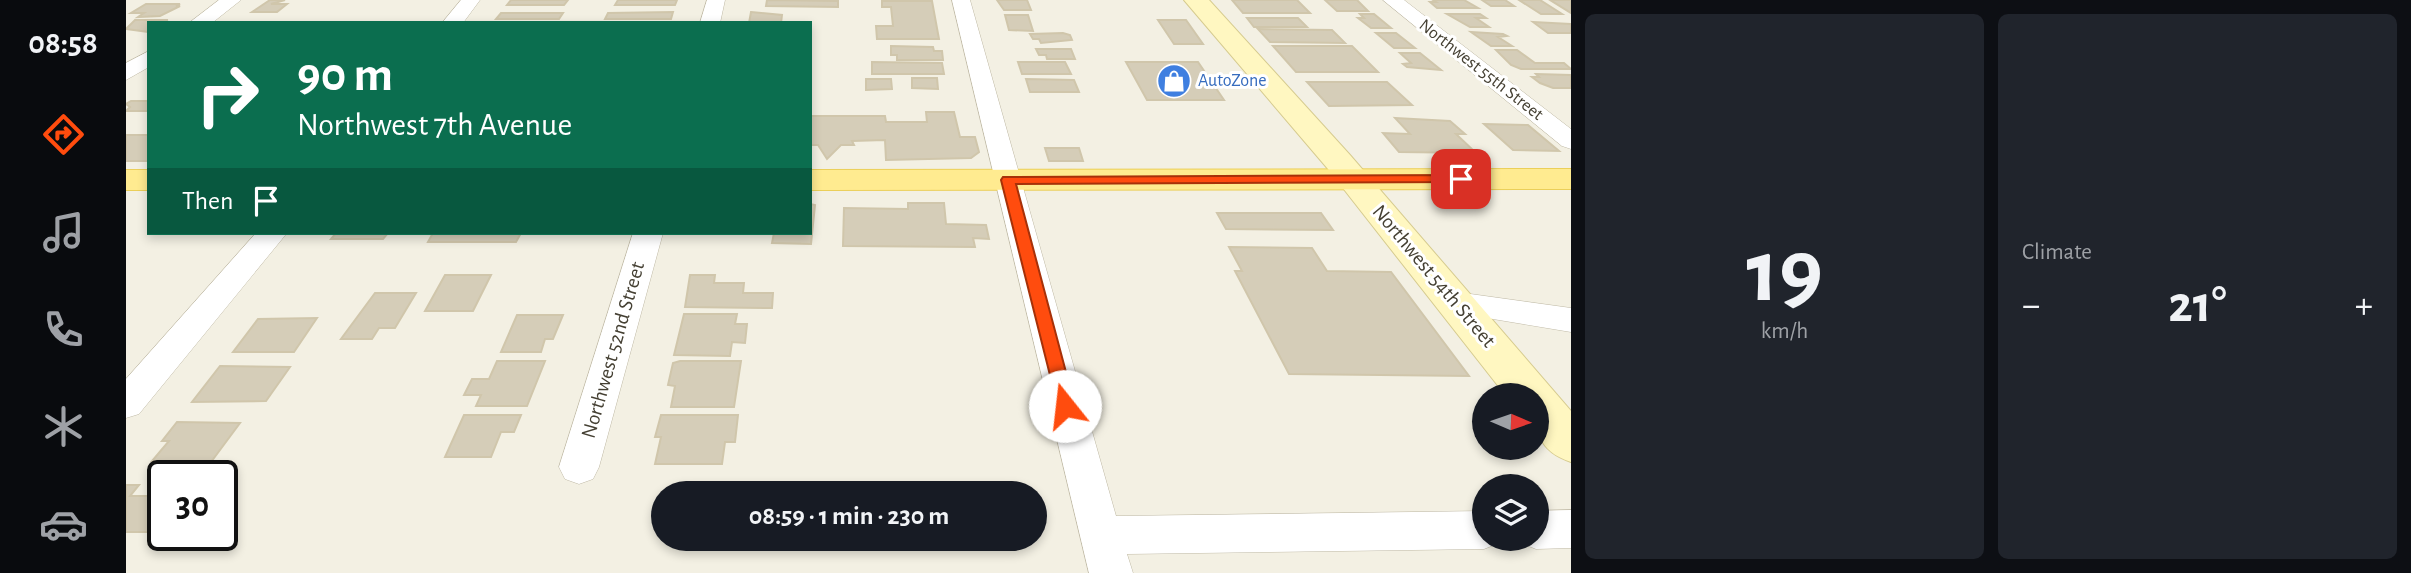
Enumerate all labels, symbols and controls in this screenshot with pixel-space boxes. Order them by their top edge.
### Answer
street label: Northwest 55th Street [1415,16,1547,124]
text: 08:58 [28,27,98,59]
icon: right [182,49,273,140]
text: 90 m [297,51,393,100]
shop icon: AutoZone [1155,62,1193,100]
place label: AutoZone [1198,72,1267,90]
text: Northwest 7th Avenue [297,109,572,141]
icon: directions [39,110,88,159]
pin [1431,149,1491,209]
icon: arrive [1442,160,1480,198]
icon: arrive [247,182,285,220]
text: Then [182,188,233,214]
street label: Northwest 54th Street [1368,201,1500,351]
icon: music [39,208,88,257]
text: 19 [1746,227,1823,318]
text: Climate [2022,241,2092,264]
street label: Northwest 52nd Street [578,259,648,441]
text: 21° [2168,279,2227,331]
text: − [2022,287,2040,325]
text: + [2355,287,2373,325]
icon: phone [39,305,88,354]
text: km/h [1761,320,1808,343]
position arrow [1028,369,1102,443]
north arrow [1472,383,1549,460]
map controls [1472,383,1549,551]
icon: climate [39,402,88,451]
speed limit sign: 30 [147,460,238,551]
button: layers [1472,474,1549,551]
icon: car [39,500,88,549]
text: 08:59 · 1 min · 230 m [749,503,949,529]

